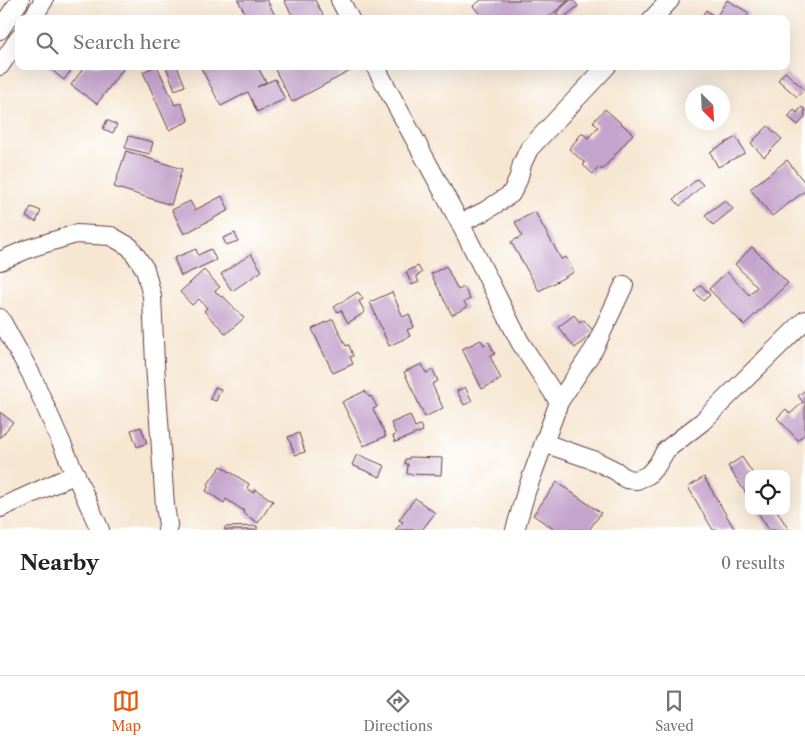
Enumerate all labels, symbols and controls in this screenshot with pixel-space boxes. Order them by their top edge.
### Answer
search box [15,15,790,70]
icon: search [33,29,61,57]
text: Search here [73,31,181,54]
north arrow [685,85,730,130]
map controls [745,470,790,515]
button: locate [745,470,790,515]
text: Nearby [20,550,99,575]
text: 0 results [721,553,785,573]
tab: Map [111,687,141,735]
tab: Directions [363,687,433,735]
tab: Saved [655,687,694,735]

